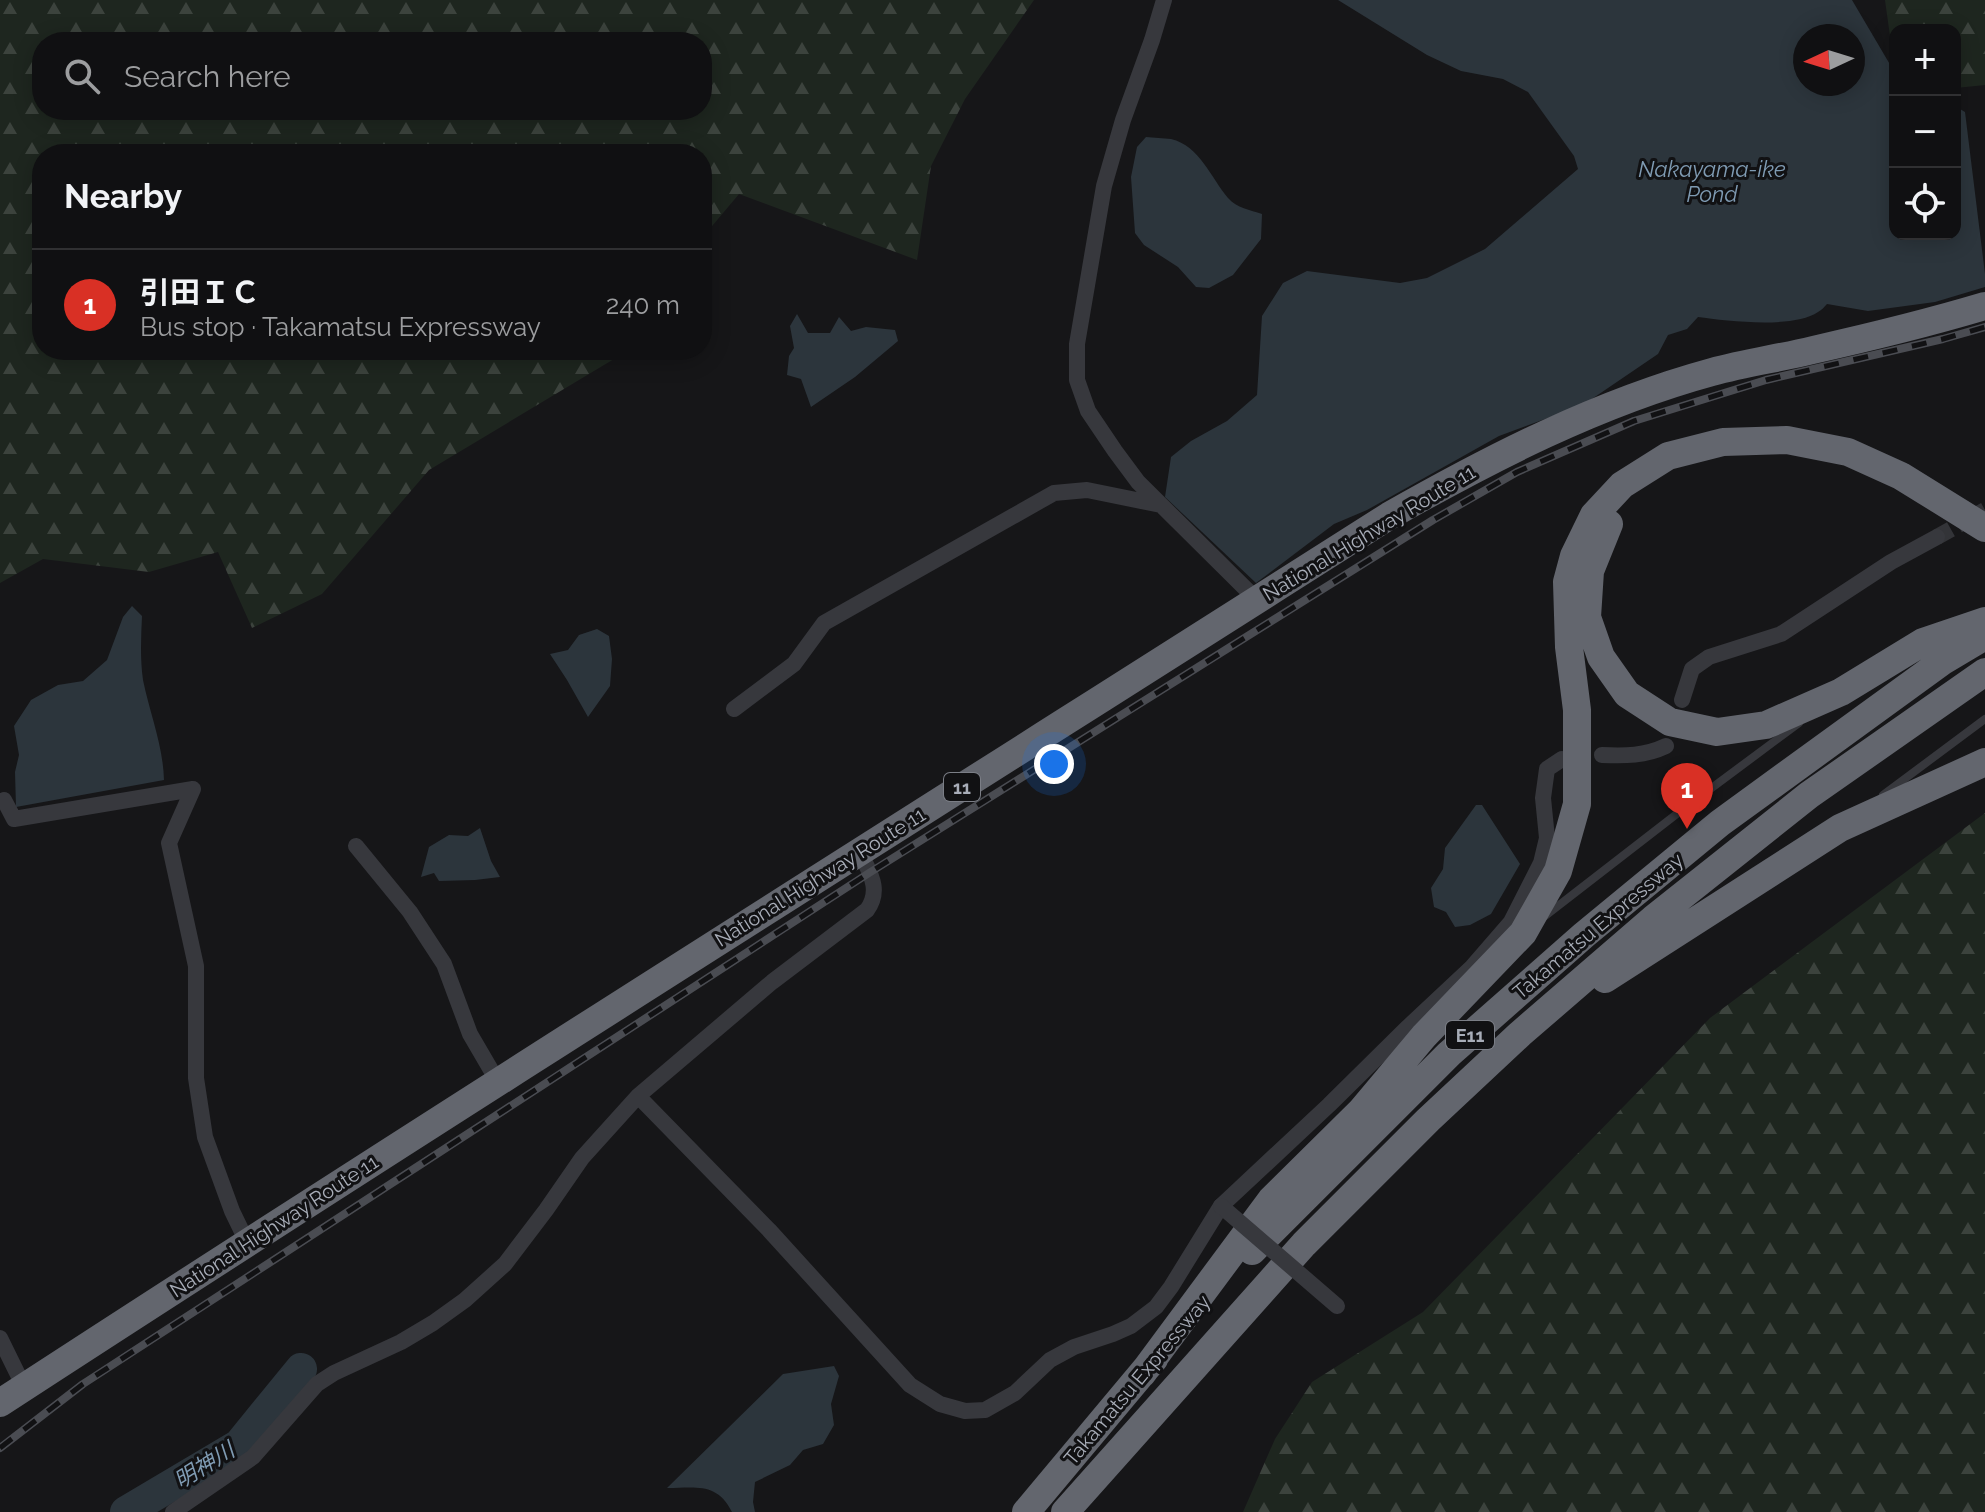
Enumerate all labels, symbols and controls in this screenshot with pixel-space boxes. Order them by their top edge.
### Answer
north arrow [1793,24,1865,96]
map controls [1889,24,1961,240]
button: + [1889,24,1961,96]
search box [32,32,712,120]
icon: search [60,54,104,98]
text: Search here [124,59,291,94]
button: − [1889,96,1961,168]
water label: Nakayama-ike Pond [1638,156,1786,207]
button: locate [1889,168,1961,240]
text: Nearby [64,176,182,216]
text: 引田ＩＣ [140,275,260,310]
text: 1 [84,290,96,320]
text: 240 m [606,290,680,320]
text: Bus stop · Takamatsu Expressway [140,312,541,342]
street label: National Highway Route 11 [1258,460,1480,606]
your location [1034,744,1074,784]
pin: 1 [1661,763,1713,829]
road number: 11 [944,773,980,801]
street label: National Highway Route 11 [710,802,930,952]
street label: Takamatsu Expressway [1508,848,1688,1004]
road number: E11 [1446,1021,1494,1049]
street label: National Highway Route 11 [165,1149,383,1302]
street label: Takamatsu Expressway [1059,1290,1215,1470]
water label: 明神川 [169,1435,241,1494]

